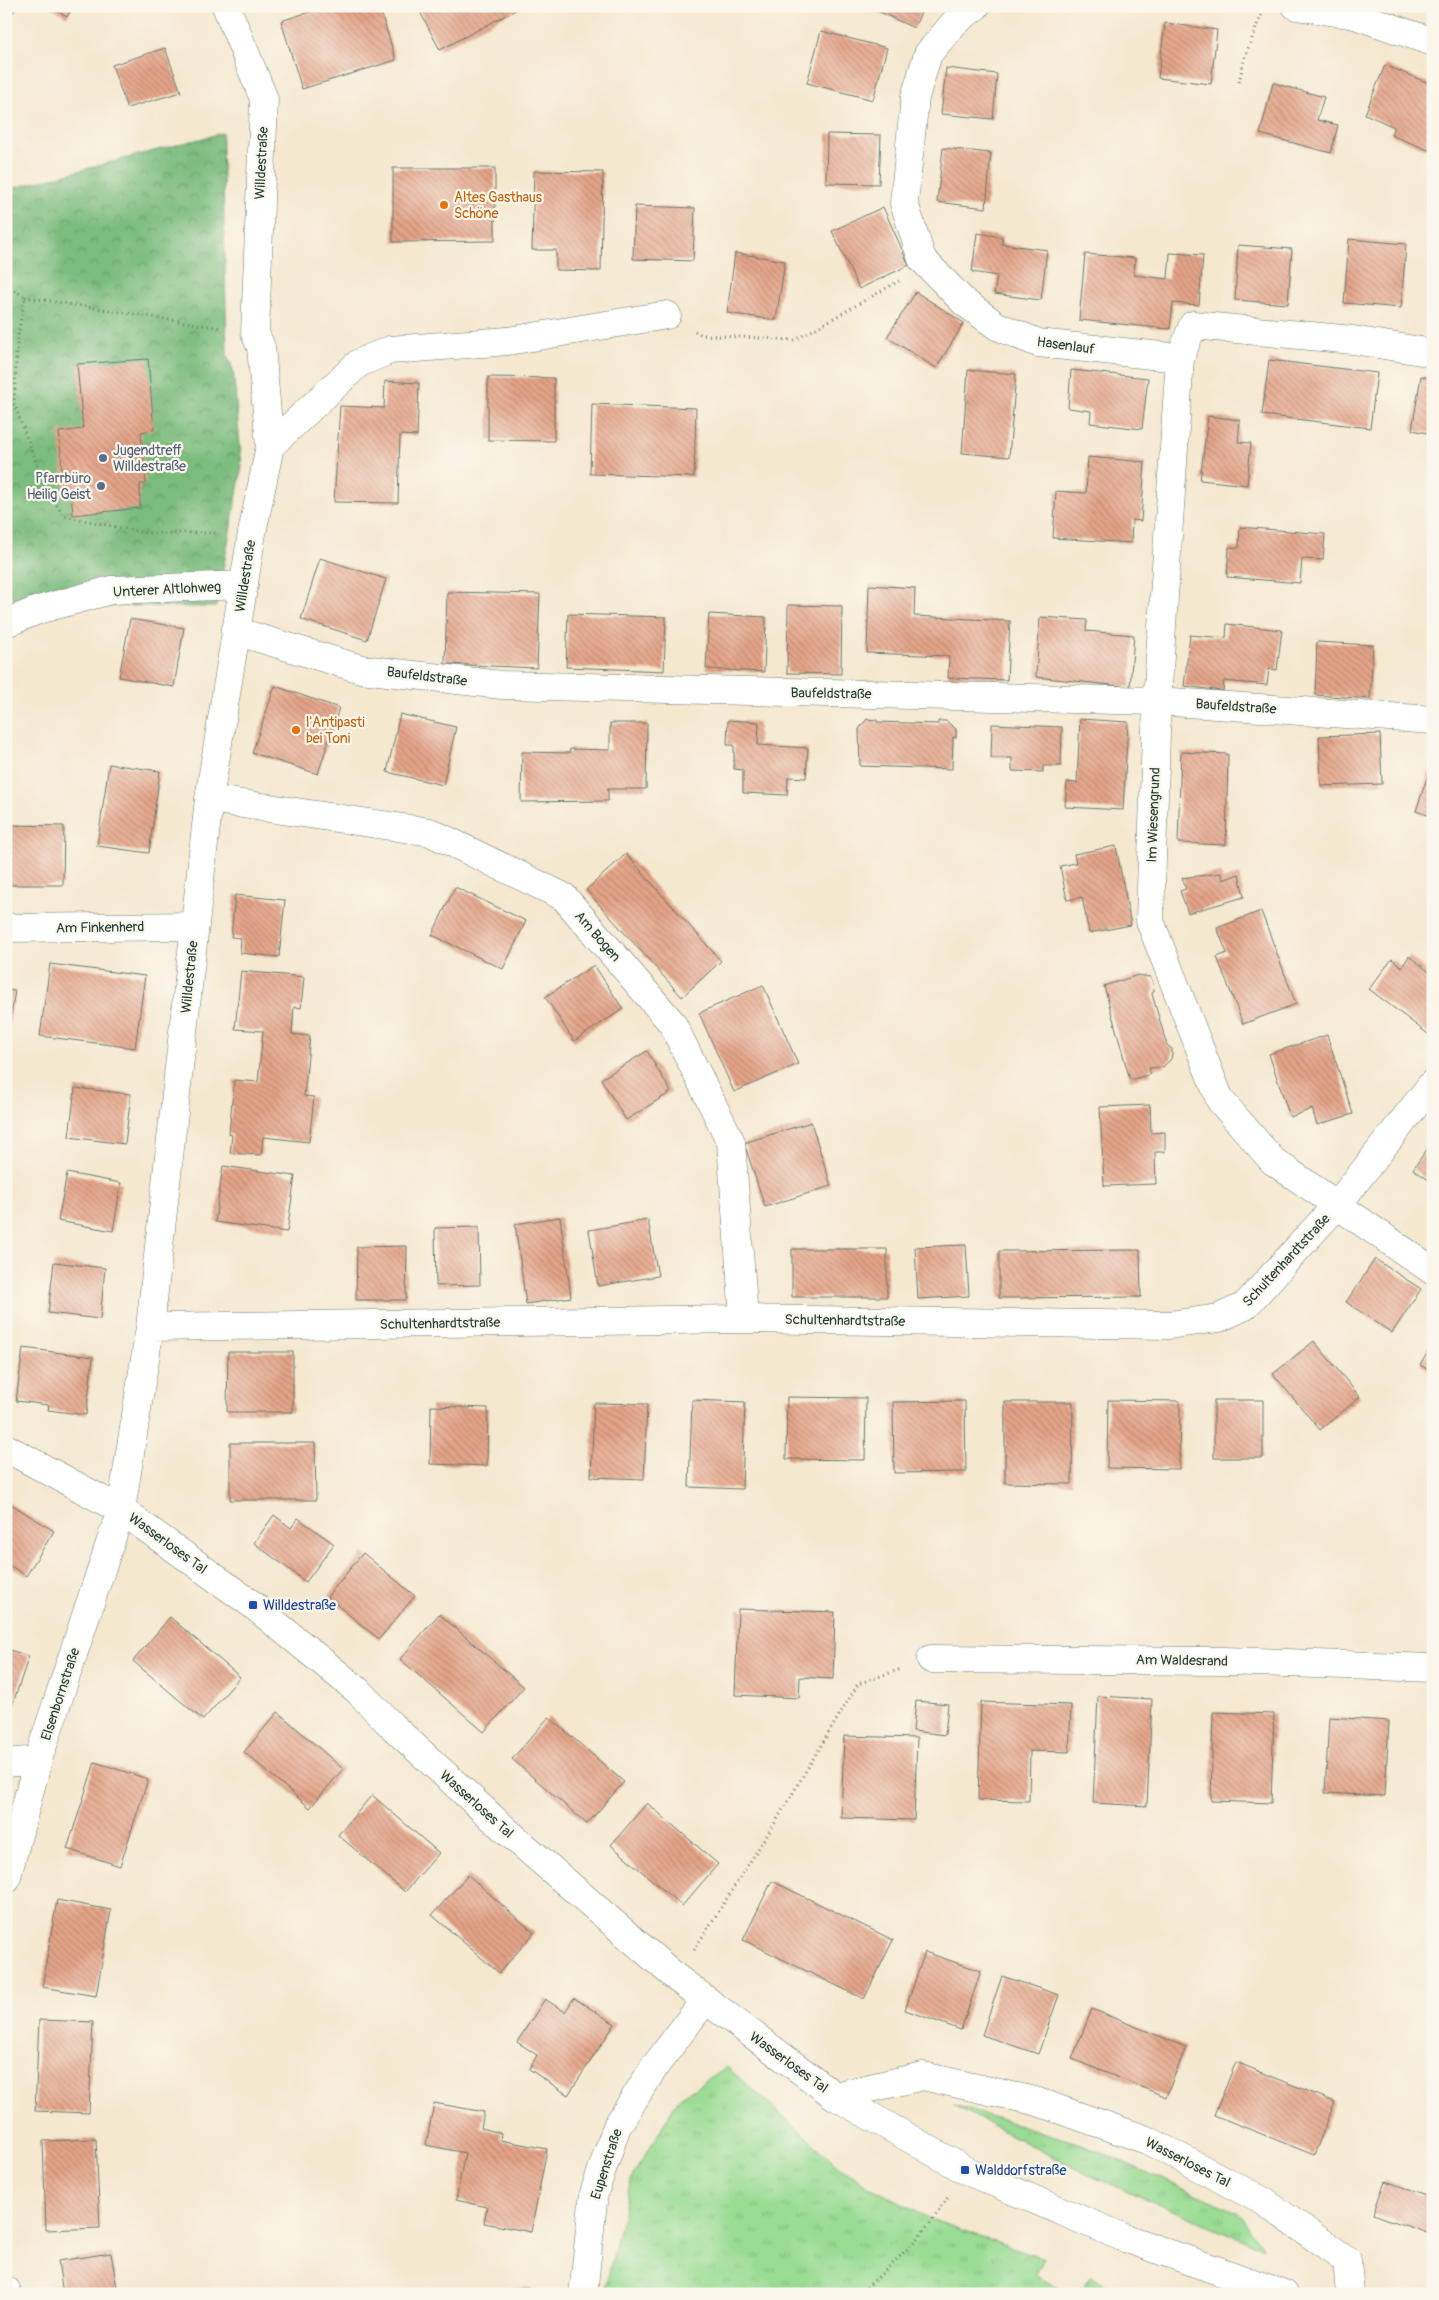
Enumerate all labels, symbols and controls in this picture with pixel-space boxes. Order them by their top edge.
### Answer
street label: Willdestraße [251,126,272,200]
place label: Altes Gasthaus Schöne [454,189,543,222]
marker: Altes Gasthaus Schöne [438,199,450,211]
street label: Hasenlauf [1036,333,1096,358]
place label: Jugendtreff Willdestraße [113,442,186,475]
marker: Jugendtreff Willdestraße [97,452,109,464]
place label: Pfarrbüro Heilig Geist [27,470,91,503]
marker: Pfarrbüro Heilig Geist [95,480,107,492]
street label: Willdestraße [231,539,260,613]
street label: Unterer Altlohweg [113,578,221,601]
street label: Baufeldstraße [386,663,468,690]
street label: Baufeldstraße [790,684,872,703]
street label: Baufeldstraße [1195,695,1277,718]
place label: l'Antipasti bei Toni [306,714,365,747]
marker: l'Antipasti bei Toni [290,724,302,736]
street label: Im Wiesengrund [1143,767,1164,863]
street label: Am Bogen [571,908,624,965]
street label: Am Finkenherd [56,918,144,937]
street label: Willdestraße [177,940,202,1014]
street label: Schultenhardtstraße [1239,1210,1334,1310]
street label: Schultenhardtstraße [785,1311,906,1330]
street label: Schultenhardtstraße [380,1314,501,1333]
street label: Wasserloses Tal [125,1509,210,1578]
place label: Willdestraße [263,1597,336,1614]
marker: Willdestraße [247,1599,259,1611]
street label: Elsenbornstraße [37,1646,83,1743]
street label: Am Waldesrand [1136,1651,1228,1670]
street label: Wasserloses Tal [436,1767,517,1842]
street label: Wasserloses Tal [746,2028,831,2097]
street label: Eupenstraße [587,2127,626,2202]
street label: Wasserloses Tal [1142,2134,1233,2191]
place label: Walddorfstraße [975,2162,1066,2179]
marker: Walddorfstraße [959,2164,971,2176]

